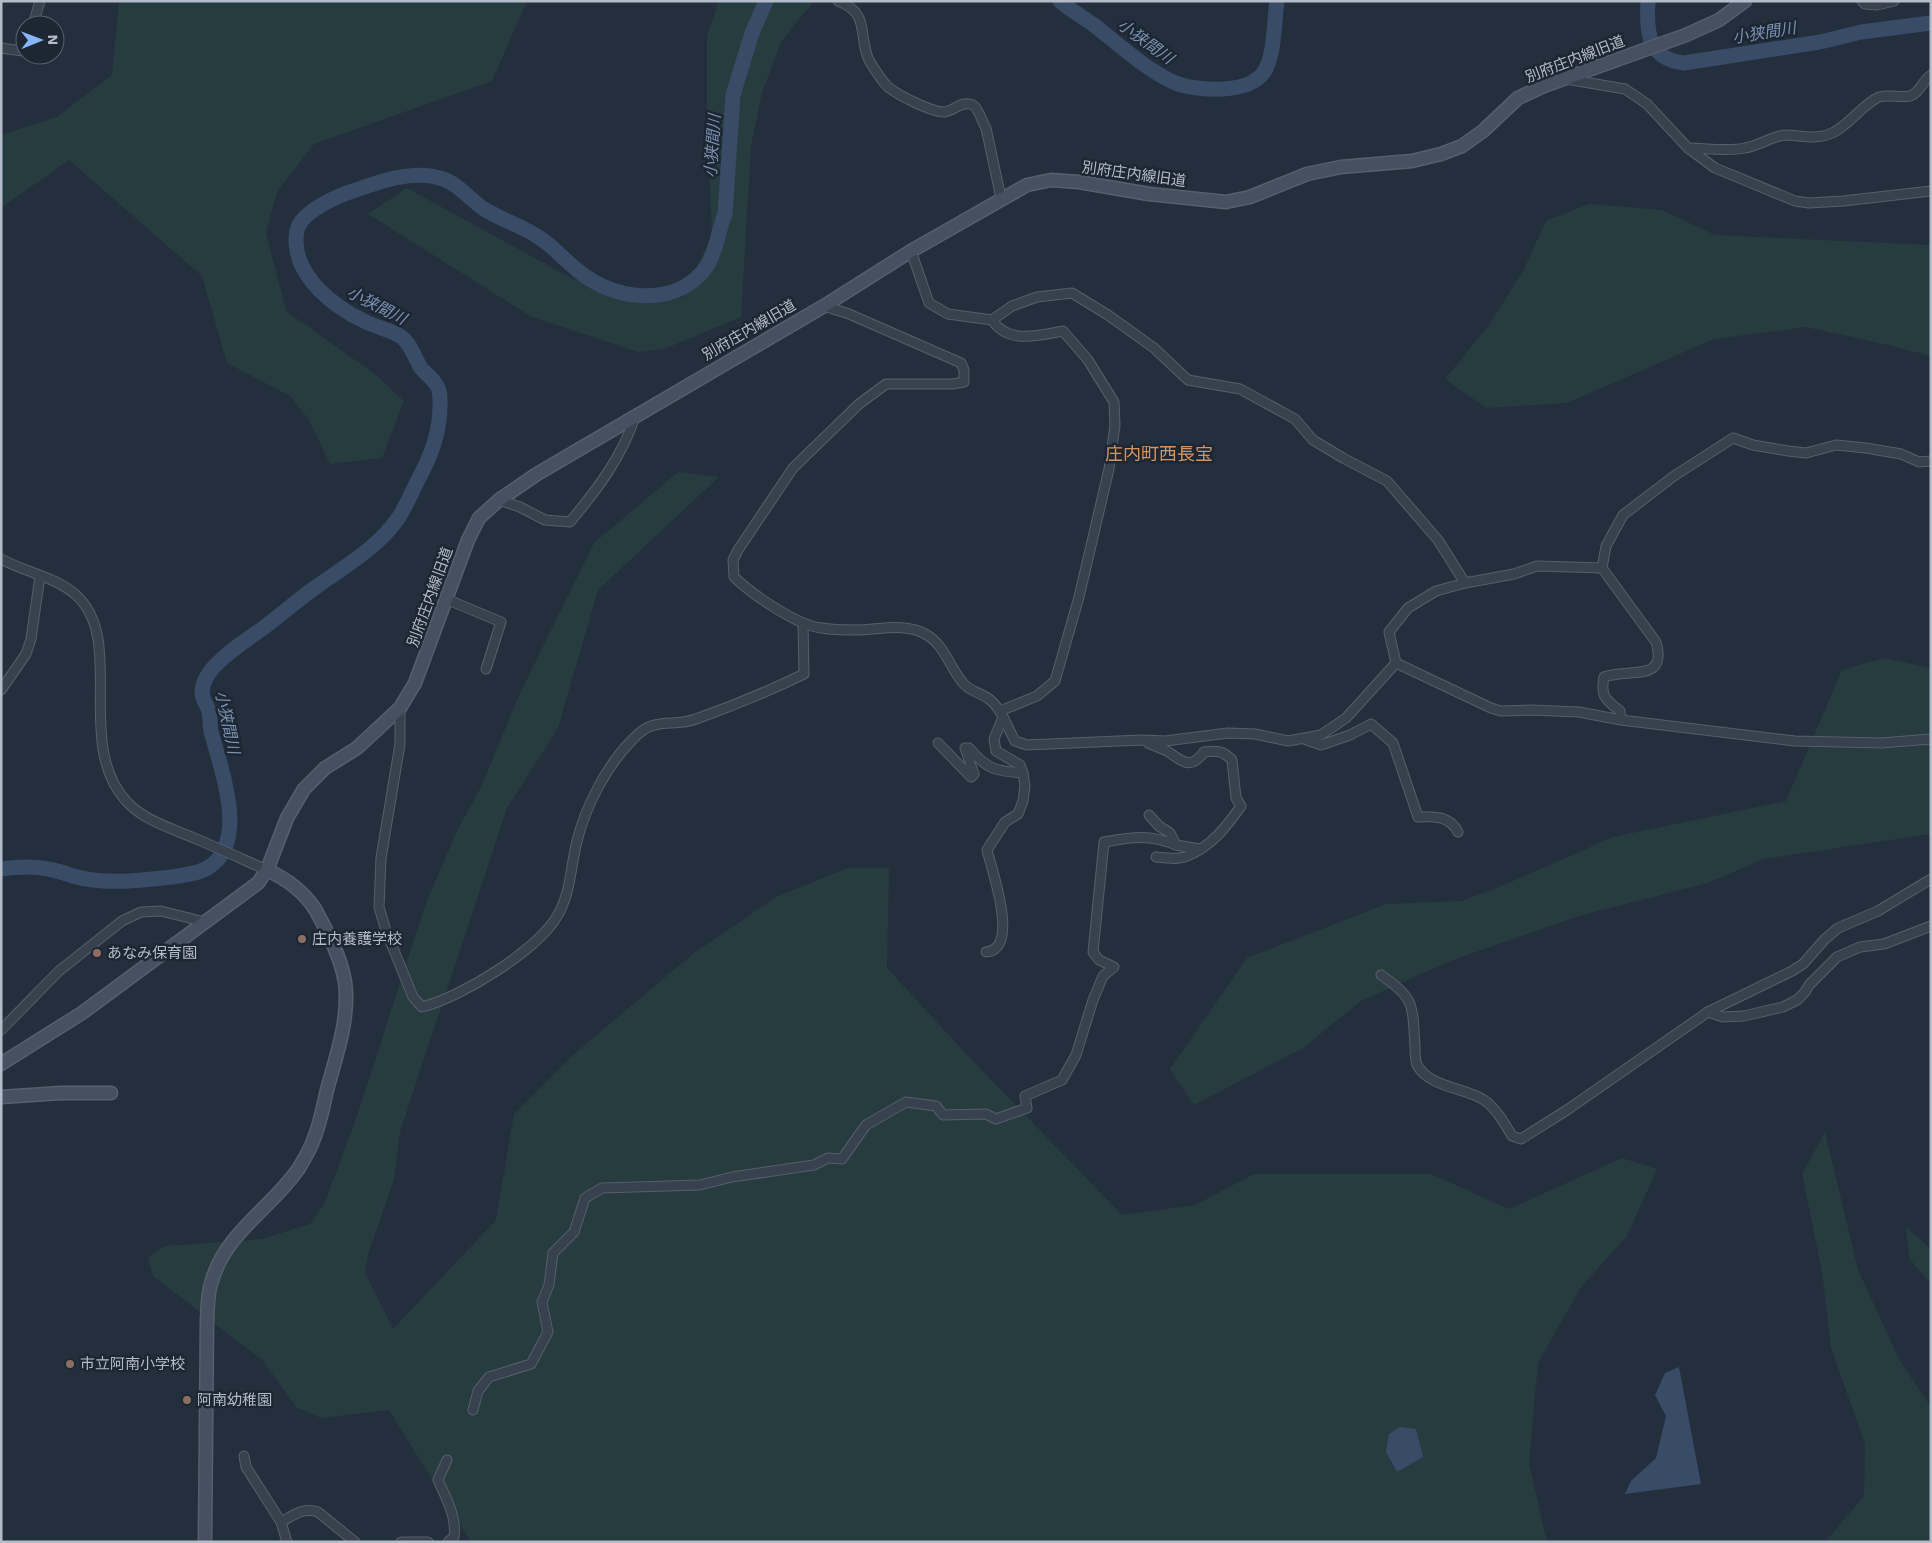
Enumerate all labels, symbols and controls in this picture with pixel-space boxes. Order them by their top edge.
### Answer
north arrow [15,15,65,65]
water label: 小狭間川 [1114,15,1179,69]
water label: 小狭間川 [1731,18,1799,47]
street label: 別府庄内線旧道 [1523,32,1627,86]
text: N [45,34,61,45]
water label: 小狭間川 [701,111,724,179]
street label: 別府庄内線旧道 [1081,158,1187,190]
water label: 小狭間川 [344,282,411,329]
street label: 別府庄内線旧道 [699,296,799,364]
district label: 庄内町西長宝 [1105,443,1213,464]
street label: 別府庄内線旧道 [404,545,456,649]
water label: 小狭間川 [212,689,244,757]
place label: 庄内養護学校 [312,930,402,948]
marker: 庄内養護学校 [296,933,308,945]
place label: あなみ保育園 [107,944,197,962]
marker: あなみ保育園 [91,947,103,959]
place label: 市立阿南小学校 [80,1355,185,1373]
marker: 市立阿南小学校 [64,1358,76,1370]
place label: 阿南幼稚園 [197,1391,272,1409]
marker: 阿南幼稚園 [181,1394,193,1406]

